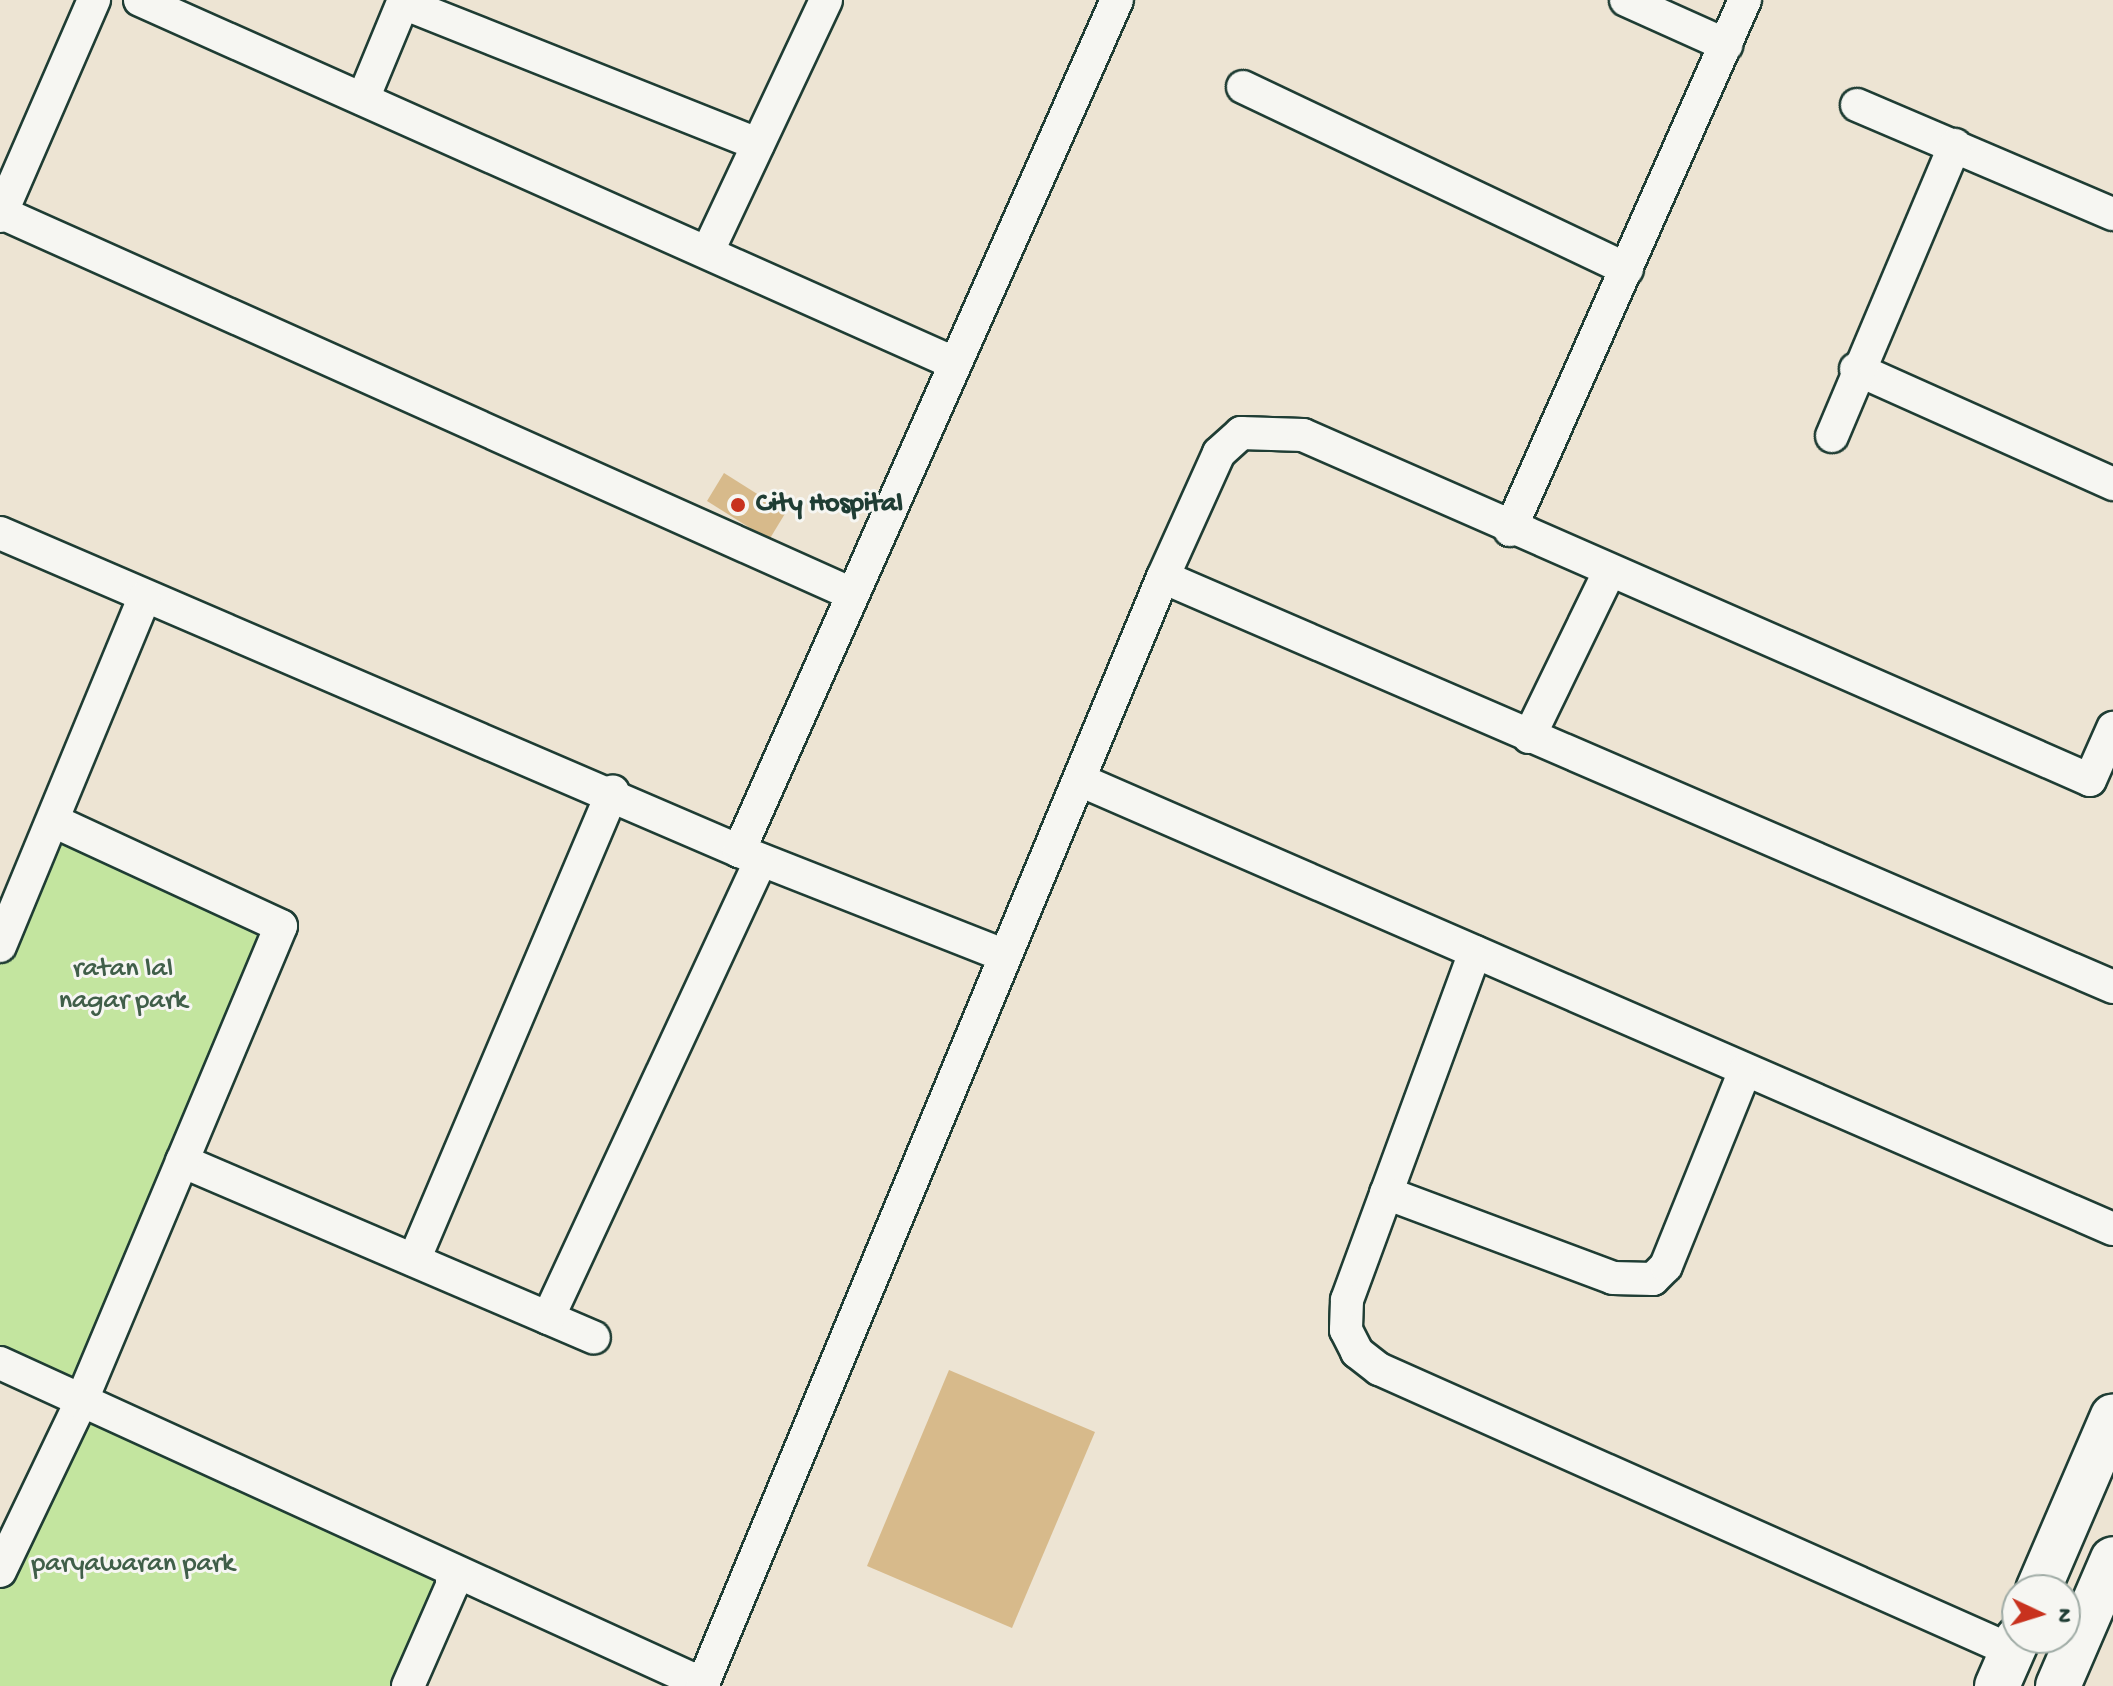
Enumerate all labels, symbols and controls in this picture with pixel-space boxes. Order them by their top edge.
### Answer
place label: City Hospital [756,488,903,522]
marker: City Hospital [727,494,749,516]
park label: ratan lal nagar park [59,953,187,1019]
park label: paryawaran park [32,1548,234,1582]
north arrow [2001,1574,2081,1654]
text: N [2049,1607,2076,1624]

